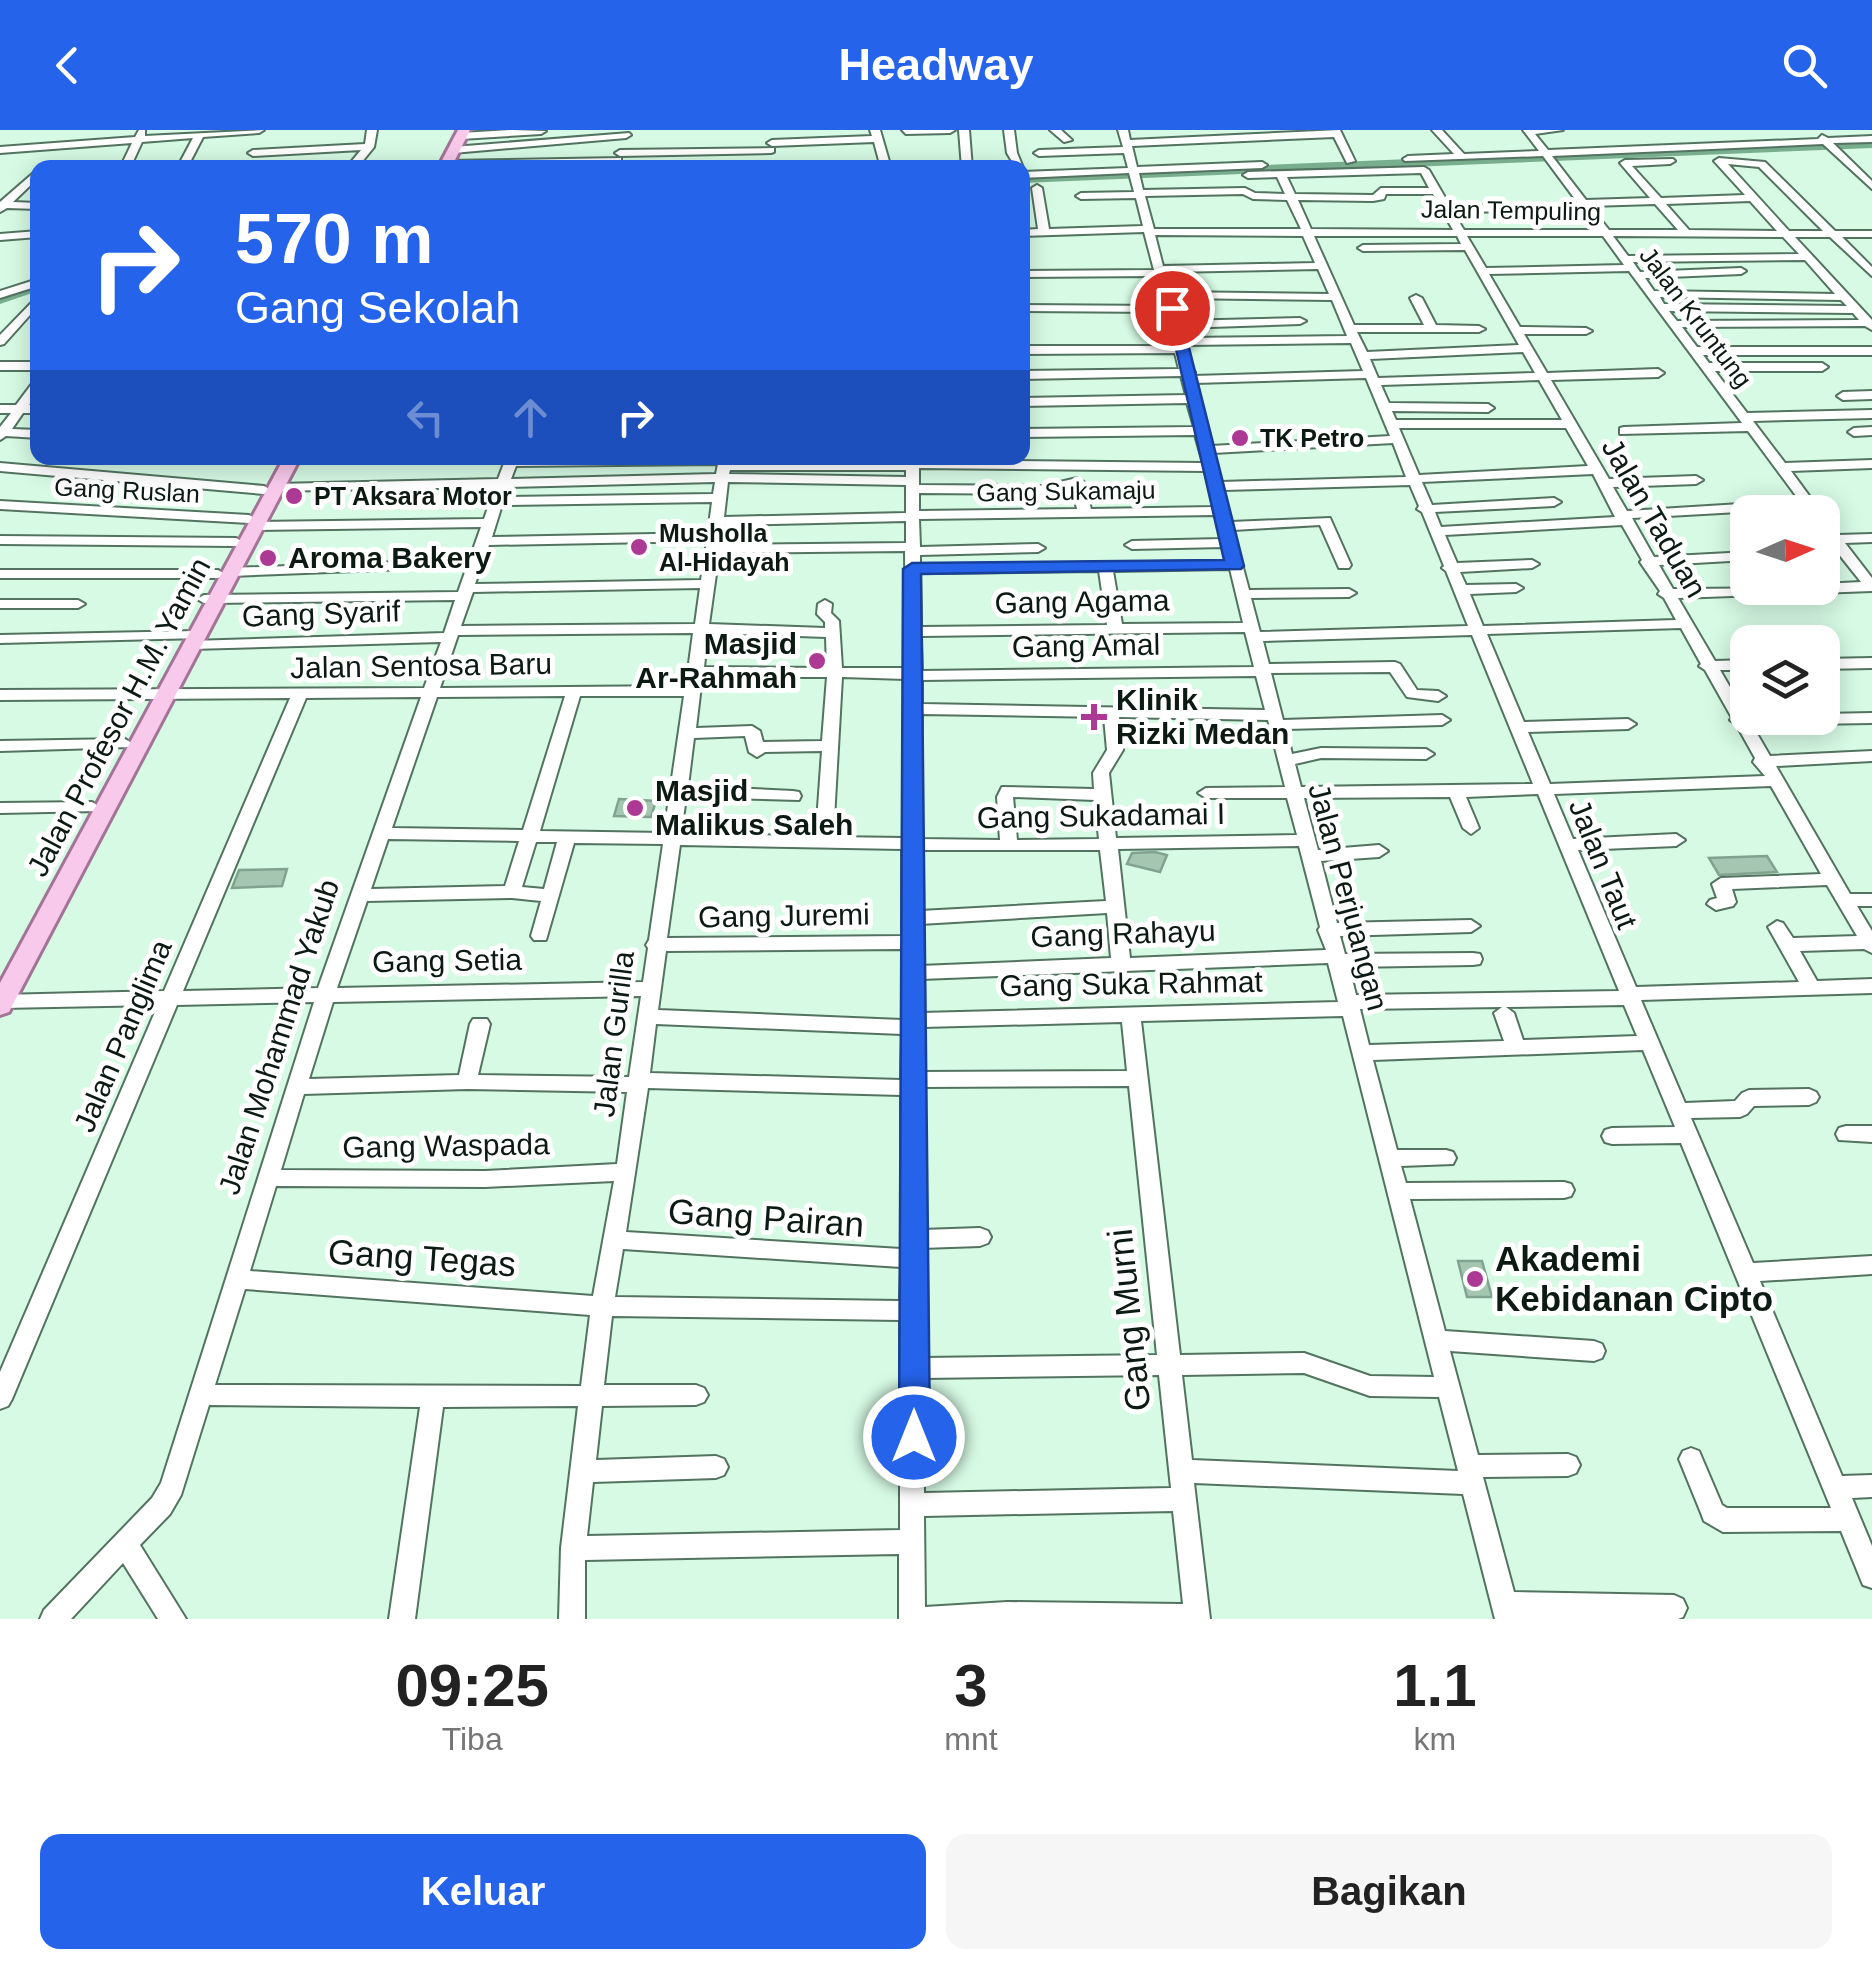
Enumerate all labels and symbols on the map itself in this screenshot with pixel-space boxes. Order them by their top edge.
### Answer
street label: Jalan Tempuling [1421,194,1601,226]
street label: Jalan Kruntung [1634,241,1758,393]
pin [1130,266,1215,351]
place label: TK Petro [1260,424,1364,452]
marker: TK Petro [1229,427,1251,449]
street label: Jalan Taduan [1596,432,1713,603]
street label: Gang Ruslan [53,472,201,508]
street label: Gang Sukamaju [976,475,1156,507]
place label: PT Aksara Motor [314,482,512,510]
marker: PT Aksara Motor [283,485,305,507]
north arrow [1730,495,1840,605]
place label: Musholla Al-Hidayah [659,519,790,576]
marker: Musholla Al-Hidayah [628,536,650,558]
place label: Aroma Bakery [288,541,492,574]
marker: Aroma Bakery [257,547,279,569]
street label: Jalan Profesor H.M. Yamin [20,552,217,882]
street label: Gang Agama [994,583,1170,620]
street label: Gang Syarif [241,594,401,633]
place label: Masjid Ar-Rahmah [635,627,797,694]
street label: Gang Amal [1012,628,1160,663]
street label: Jalan Sentosa Baru [290,647,552,684]
marker: Masjid Ar-Rahmah [806,650,828,672]
place label: Klinik Rizki Medan [1116,683,1289,750]
marker: Klinik Rizki Medan [1081,704,1107,730]
place label: Masjid Malikus Saleh [655,774,853,841]
street label: Jalan Perjuangan [1302,780,1395,1014]
street label: Jalan Taut [1563,794,1645,934]
marker: Masjid Malikus Saleh [624,797,646,819]
street label: Gang Sukadamai I [976,797,1226,834]
street label: Jalan Mohammad Yakub [212,875,345,1198]
street label: Gang Juremi [698,898,870,933]
street label: Gang Rahayu [1030,914,1216,953]
street label: Jalan Panglima [67,935,178,1137]
street label: Gang Setia [372,943,523,978]
street label: Jalan Gurilla [587,949,640,1119]
street label: Gang Suka Rahmat [999,965,1264,1002]
street label: Gang Waspada [342,1127,550,1164]
street label: Gang Pairan [667,1191,865,1244]
street label: Gang Murni [1100,1227,1157,1413]
street label: Gang Tegas [327,1231,517,1284]
place label: Akademi Kebidanan Cipto [1495,1239,1773,1318]
marker: Akademi Kebidanan Cipto [1464,1268,1486,1290]
position arrow [862,1385,966,1489]

